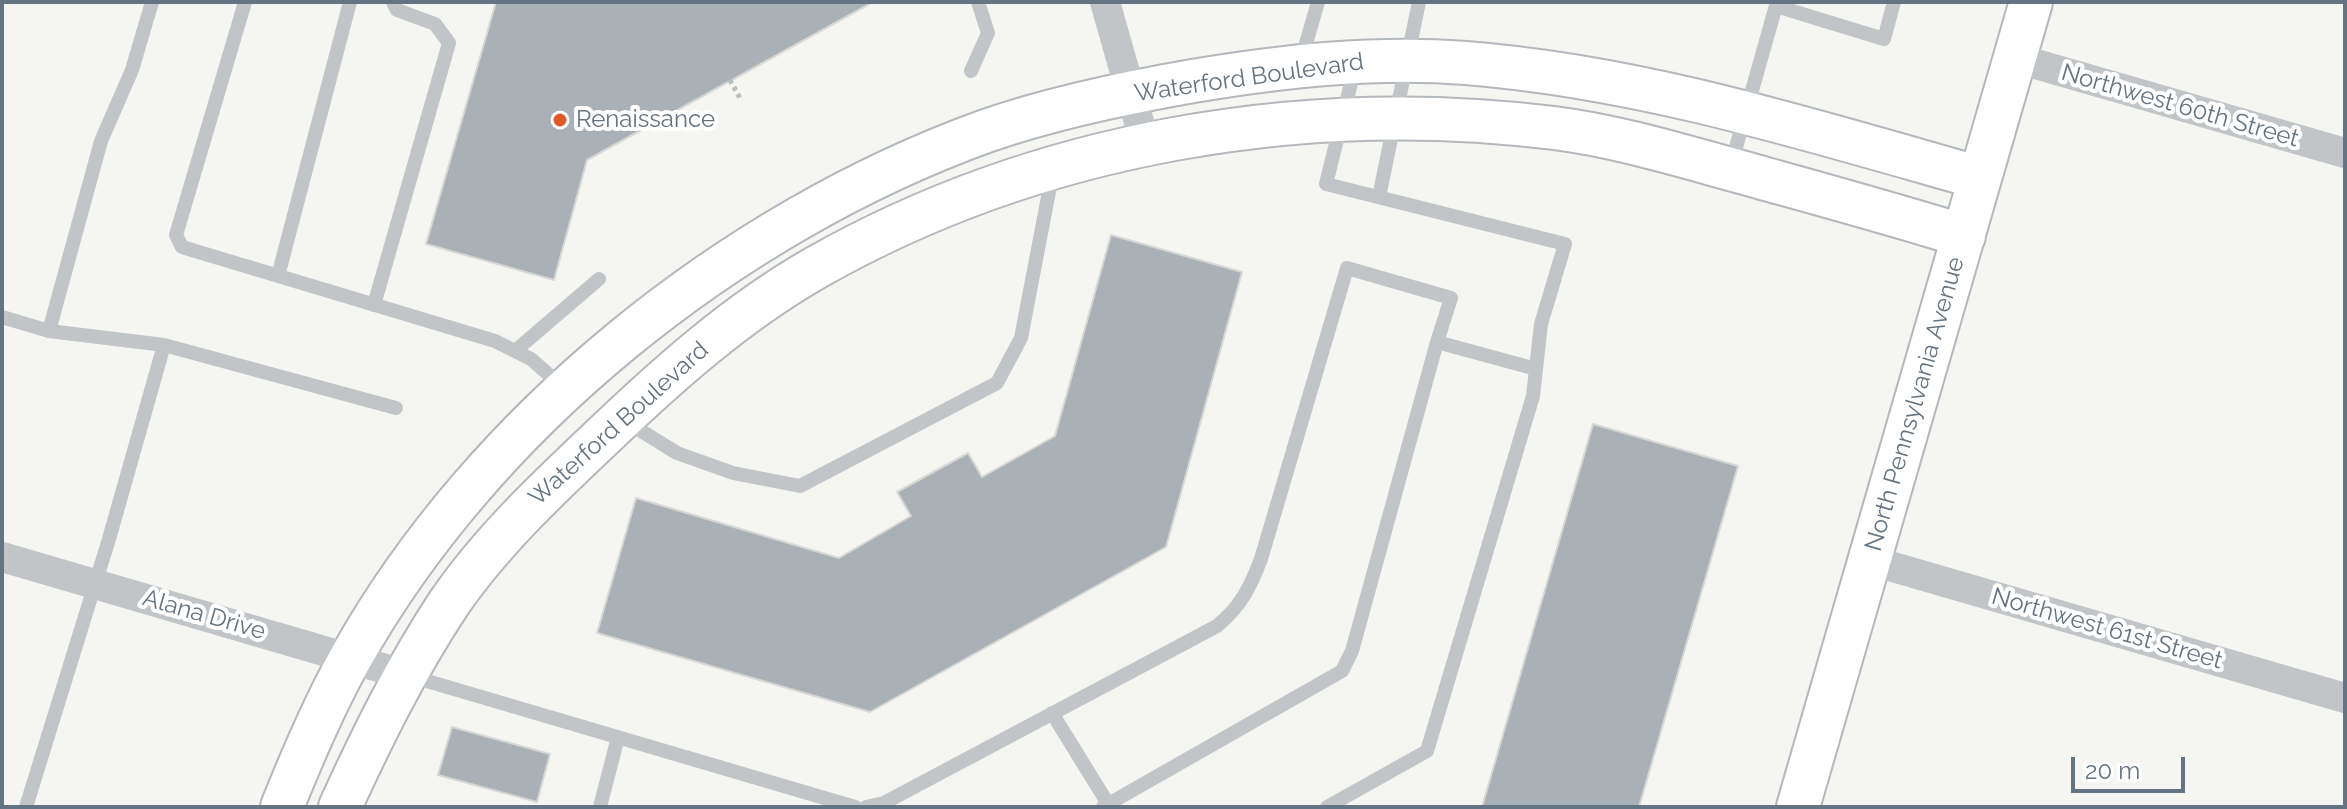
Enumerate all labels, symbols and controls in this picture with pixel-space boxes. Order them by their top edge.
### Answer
street label: Waterford Boulevard [1132,48,1366,108]
street label: Northwest 60th Street [2058,58,2302,154]
place label: Renaissance [576,106,715,134]
marker: Renaissance [551,111,569,129]
street label: North Pennsylvania Avenue [1859,254,1971,554]
street label: Waterford Boulevard [523,336,715,512]
street label: Northwest 61st Street [1988,582,2226,676]
street label: Alana Drive [139,584,269,646]
scale bar [2075,741,2189,791]
text: 20 m [2085,756,2140,785]

